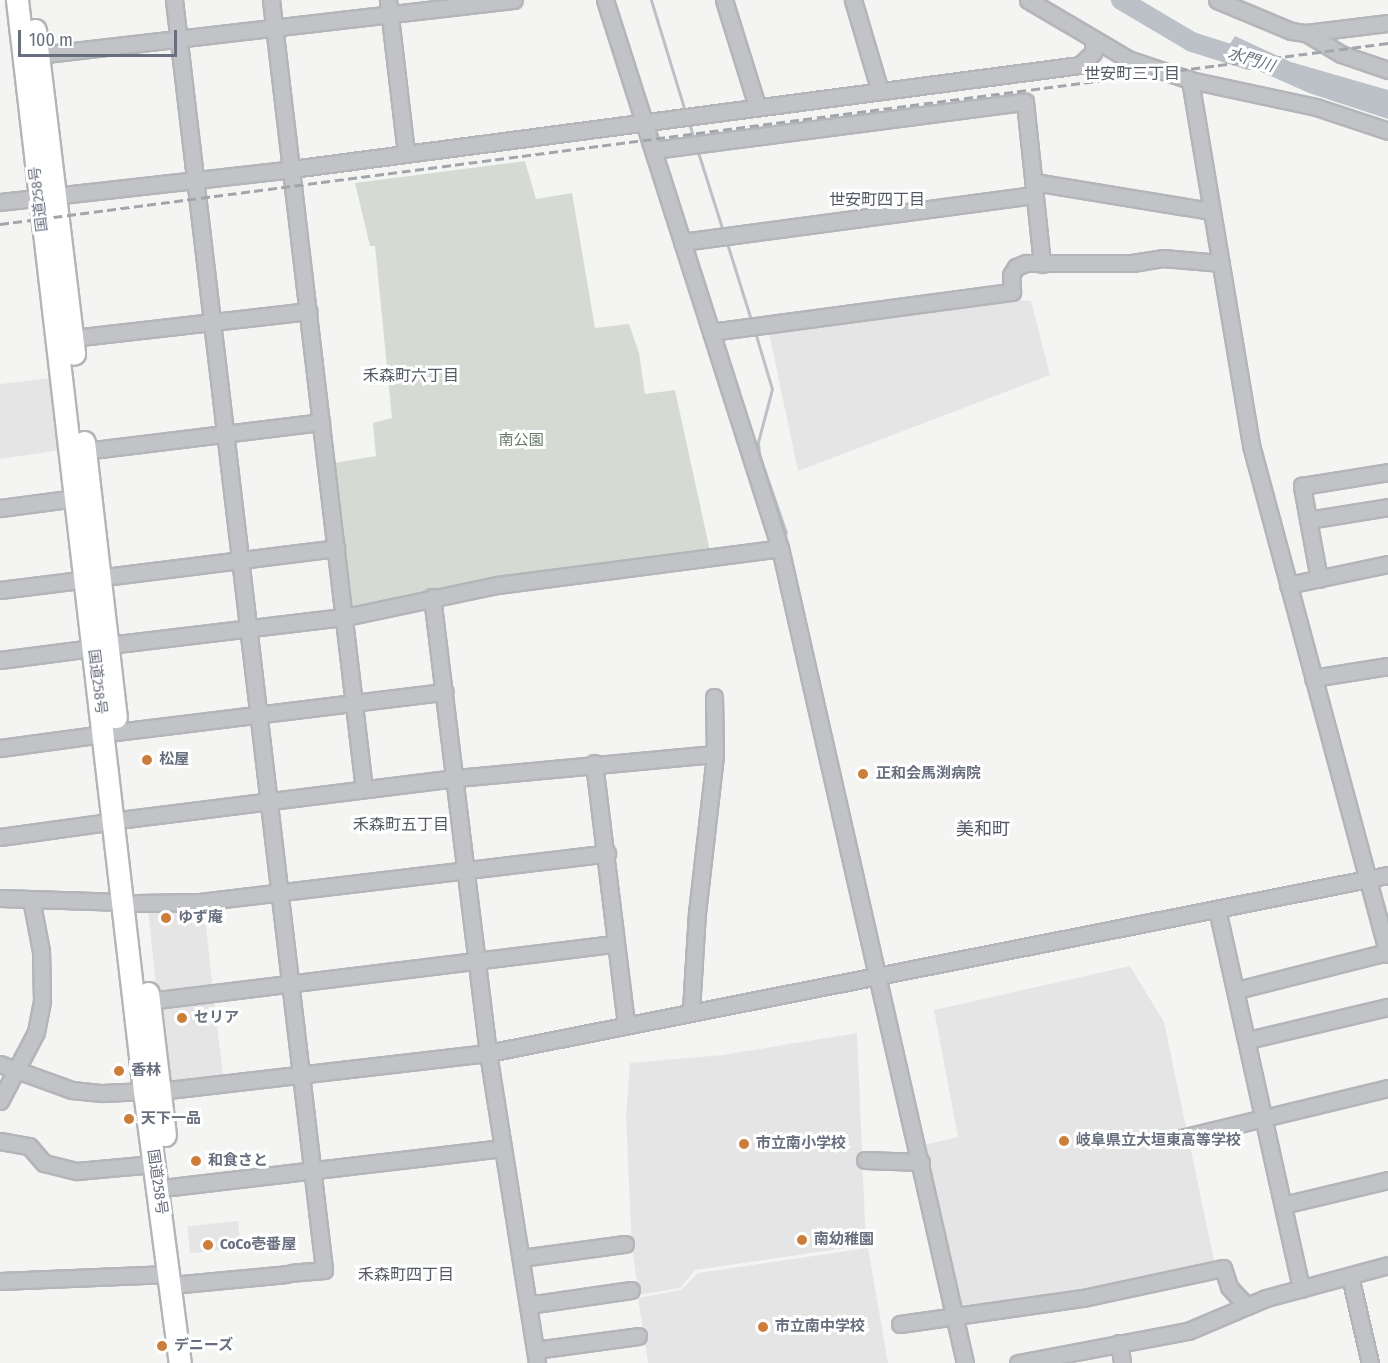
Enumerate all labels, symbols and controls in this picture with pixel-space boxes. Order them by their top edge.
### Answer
scale bar [21,18,180,56]
text: 100 m [29,29,73,51]
water label: 水門川 [1225,44,1277,76]
district label: 世安町三丁目 [1084,64,1180,84]
street label: 国道258号 [26,165,52,233]
district label: 世安町四丁目 [829,190,925,210]
district label: 禾森町六丁目 [363,366,459,386]
park label: 南公園 [499,432,543,450]
street label: 国道258号 [84,648,110,716]
place label: 松屋 [159,751,189,769]
marker: 松屋 [140,753,154,767]
marker: 正和会馬渕病院 [854,765,872,783]
place label: 正和会馬渕病院 [876,765,981,783]
district label: 禾森町五丁目 [353,815,449,835]
district label: 美和町 [956,818,1010,840]
place label: ゆず庵 [178,909,223,927]
marker: ゆず庵 [159,911,173,925]
place label: セリア [194,1009,239,1027]
marker: セリア [175,1011,189,1025]
place label: 香林 [131,1062,161,1080]
marker: 香林 [112,1064,126,1078]
place label: 天下一品 [141,1110,201,1128]
marker: 天下一品 [122,1112,136,1126]
place label: 岐阜県立大垣東高等学校 [1076,1132,1241,1150]
marker: 岐阜県立大垣東高等学校 [1057,1134,1071,1148]
place label: 市立南小学校 [756,1135,846,1153]
marker: 市立南小学校 [737,1137,751,1151]
street label: 国道258号 [143,1148,171,1216]
place label: 和食さと [208,1152,268,1170]
marker: 和食さと [189,1154,203,1168]
place label: 南幼稚園 [814,1231,874,1249]
marker: 南幼稚園 [795,1233,809,1247]
place label: CoCo壱番屋 [220,1236,296,1254]
marker: CoCo壱番屋 [201,1238,215,1252]
district label: 禾森町四丁目 [358,1265,454,1285]
place label: 市立南中学校 [775,1318,865,1336]
marker: 市立南中学校 [756,1320,770,1334]
place label: デニーズ [174,1337,234,1355]
marker: デニーズ [155,1339,169,1353]

